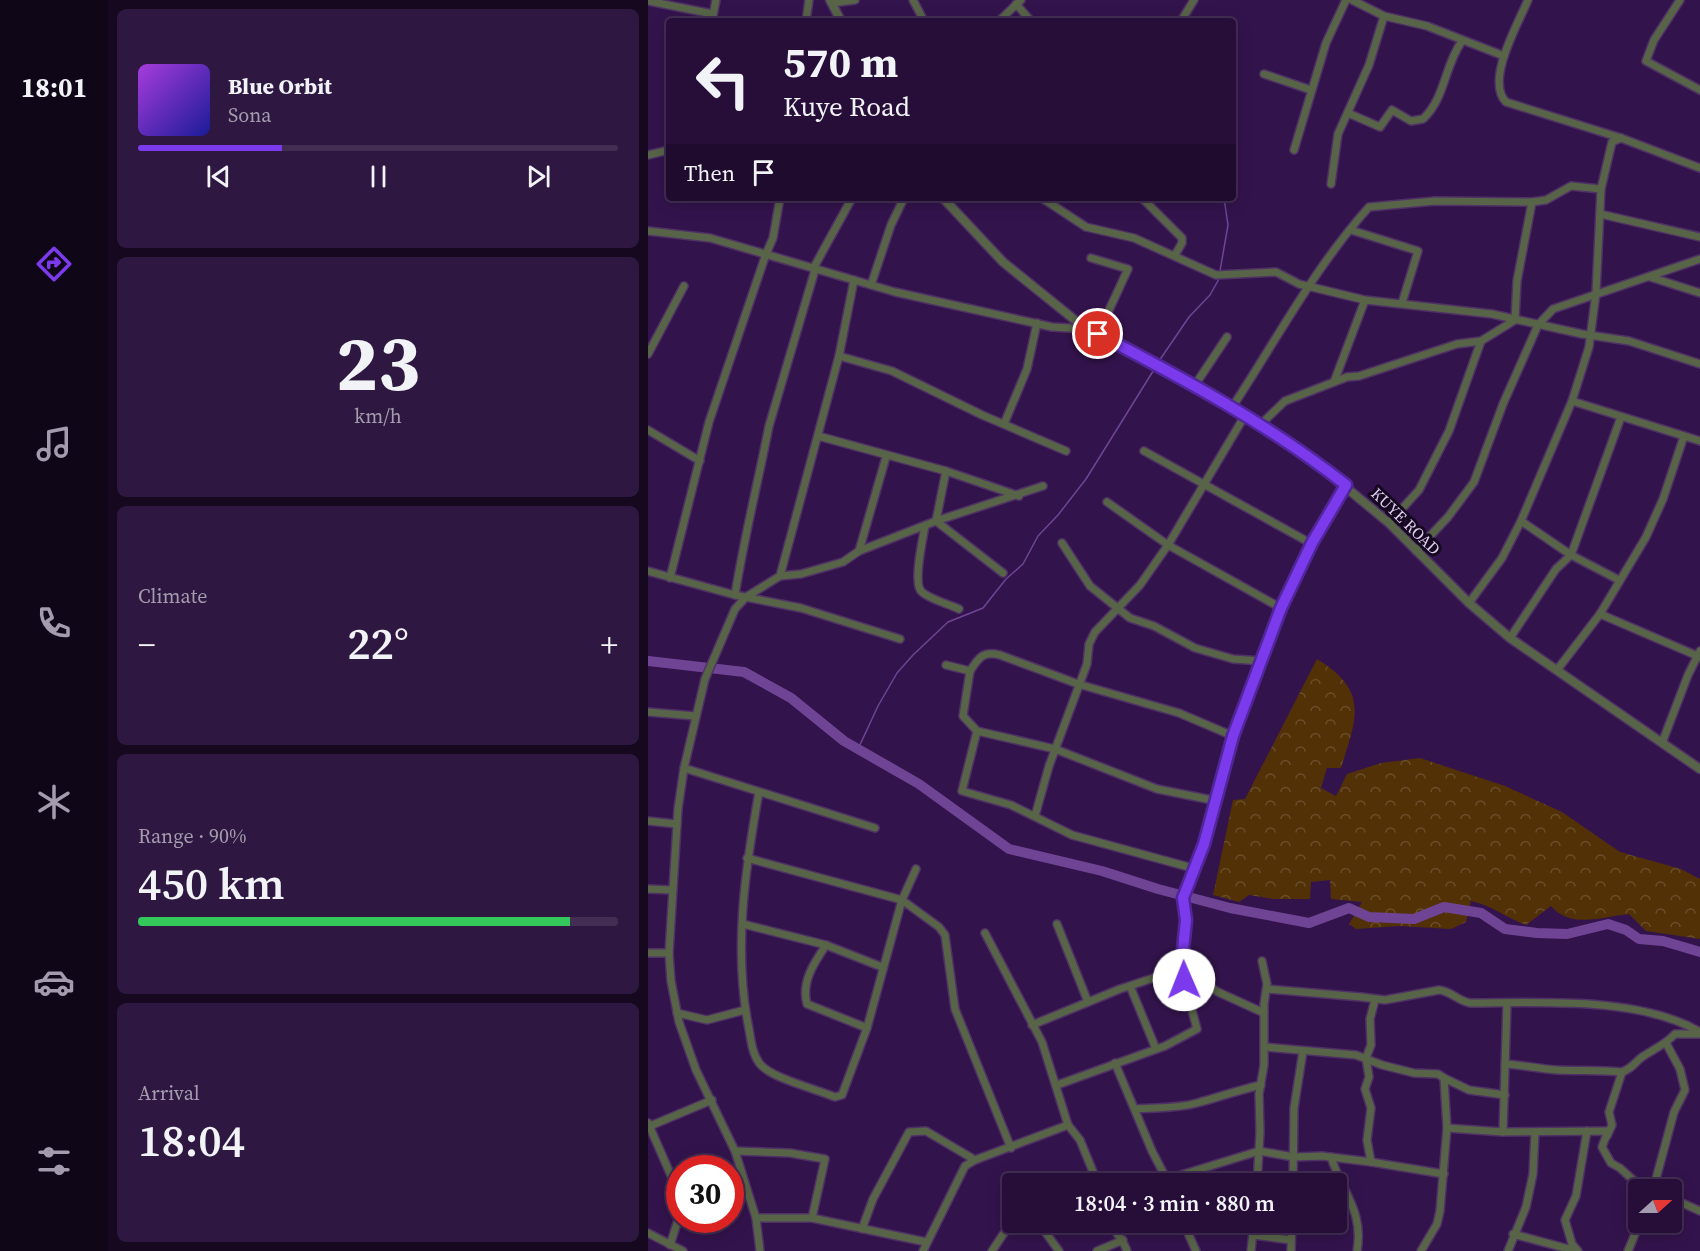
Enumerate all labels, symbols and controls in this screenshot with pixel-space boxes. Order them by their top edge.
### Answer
text: 570 m [783,33,898,91]
icon: left [684,42,762,120]
text: 18:01 [21,69,87,106]
text: Blue Orbit [228,71,332,101]
text: Kuye Road [783,88,910,125]
text: Sona [228,101,272,129]
icon: arrive [747,156,780,189]
text: Then [684,158,735,188]
icon: previous [202,160,235,193]
icon: pause [362,160,395,193]
icon: next [522,160,555,193]
icon: directions [33,243,75,285]
pin [1072,308,1123,359]
text: 23 [336,309,420,416]
icon: arrive [1081,317,1114,350]
text: km/h [354,402,402,430]
icon: music [33,423,75,465]
street label: KUYE ROAD [1367,482,1445,560]
text: Climate [138,582,207,610]
icon: phone [33,602,75,644]
text: 22° [347,612,409,674]
text: − [138,622,156,667]
text: + [601,622,618,667]
icon: climate [33,781,75,823]
text: Range · 90% [138,822,247,850]
text: 450 km [138,852,285,914]
position arrow [1152,948,1216,1012]
icon: car [33,961,75,1003]
text: Arrival [138,1079,200,1107]
text: 18:04 [138,1109,245,1171]
icon: filters [33,1140,75,1182]
speed limit sign: 30 [666,1155,744,1233]
north arrow [1628,1179,1682,1233]
map controls [1628,1179,1682,1233]
text: 18:04 · 3 min · 880 m [1074,1188,1275,1218]

